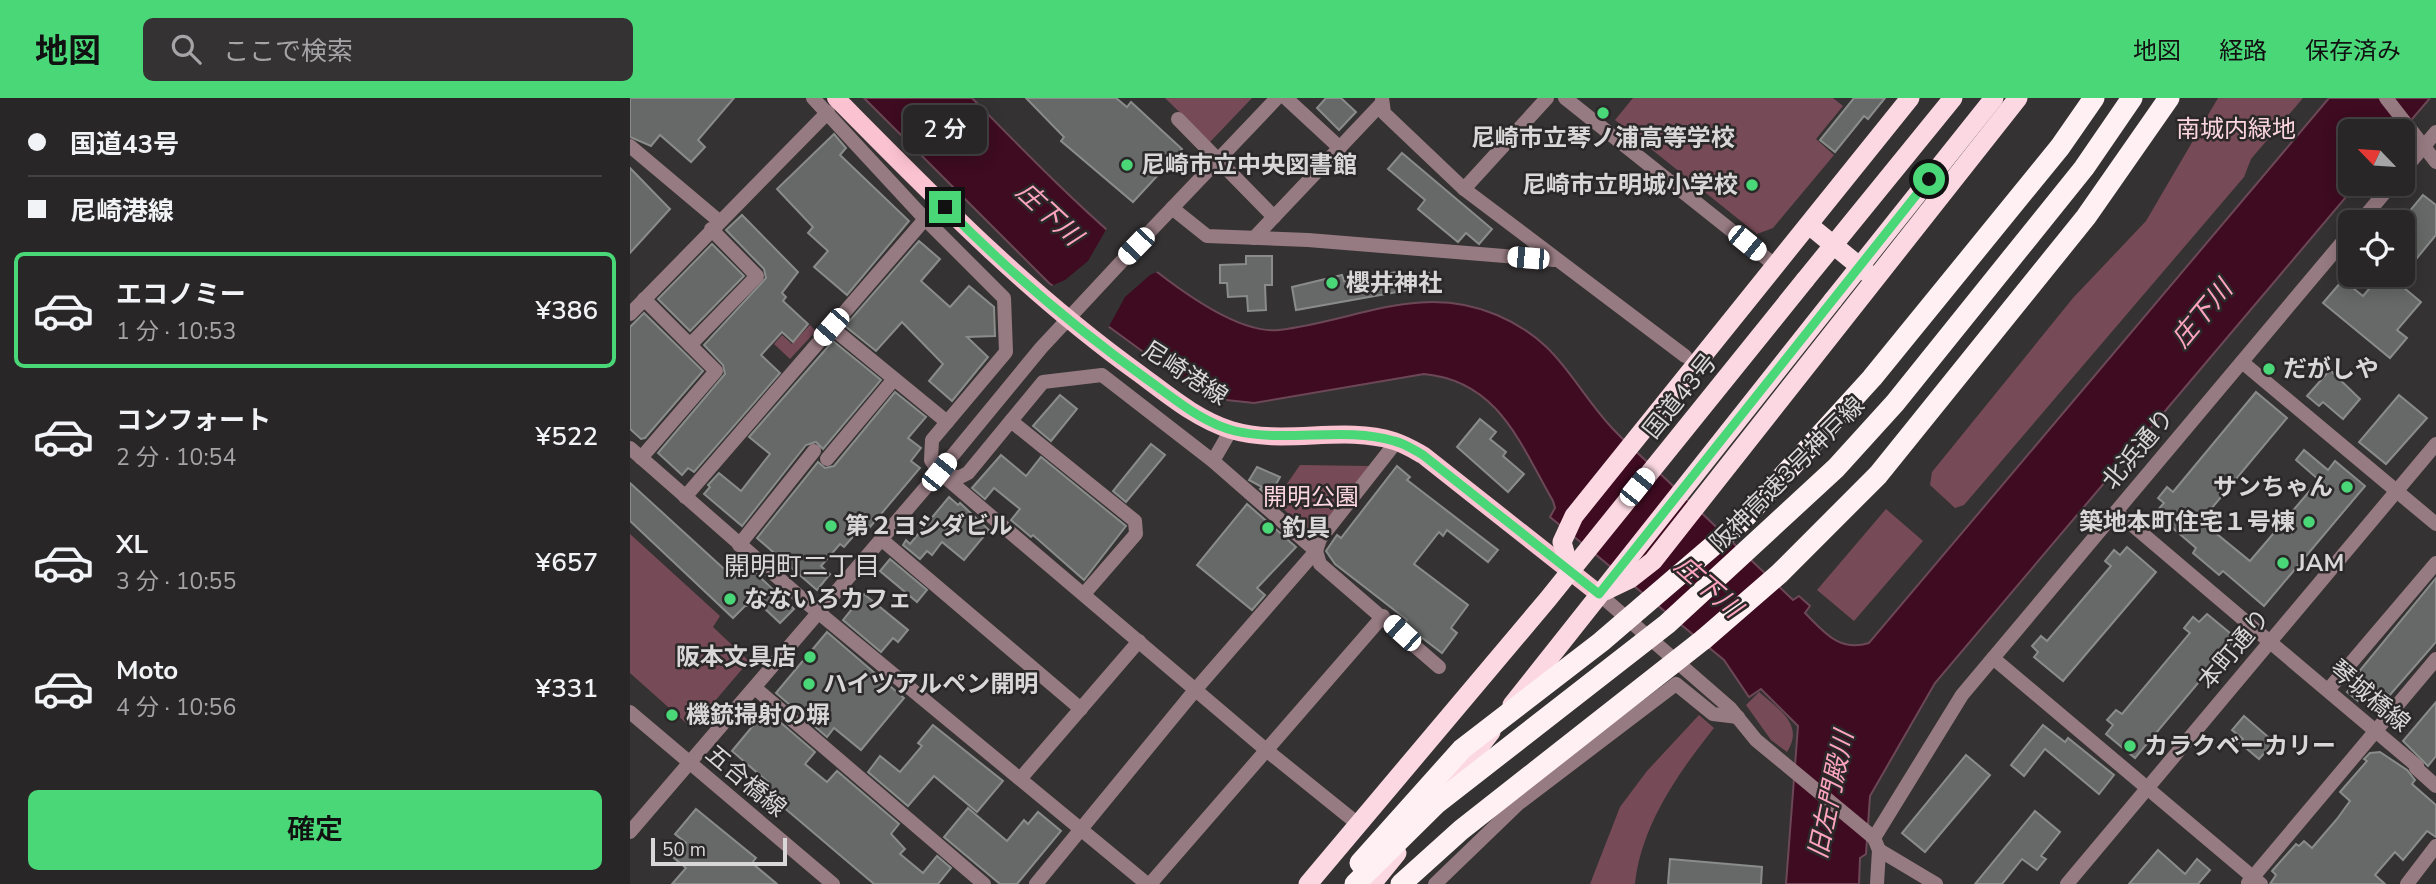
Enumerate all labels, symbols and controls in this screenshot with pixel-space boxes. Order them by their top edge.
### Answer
search box [143,18,633,81]
text: 地図 [35,29,101,74]
icon: search [167,30,205,68]
text: ここで検索 [223,34,353,69]
text: 地図 [2133,35,2181,67]
text: 経路 [2219,35,2267,67]
text: 保存済み [2305,35,2401,67]
callout: 2 分 [903,105,987,154]
marker: 尼崎市立琴ノ浦高等学校 [1595,105,1611,121]
park label: 南城内緑地 [2176,113,2296,145]
text: 2 分 [924,114,966,145]
north arrow [2338,119,2415,196]
map controls [2338,119,2415,287]
place label: 尼崎市立琴ノ浦高等学校 [1471,122,1735,154]
text: 国道43号 [70,127,179,162]
place label: 尼崎市立中央図書館 [1141,149,1357,181]
marker: 尼崎市立中央図書館 [1119,157,1135,173]
route start [1913,163,1945,195]
place label: 尼崎市立明城小学校 [1522,169,1738,201]
water label: 庄下川 [1009,175,1092,255]
marker: 尼崎市立明城小学校 [1744,177,1760,193]
route end [929,191,961,223]
text: 尼崎港線 [70,194,174,229]
button: locate [2338,210,2415,287]
car [1725,222,1770,264]
car [1114,224,1159,268]
car [1507,246,1550,270]
place label: 櫻井神社 [1346,267,1442,299]
water label: 庄下川 [2164,271,2242,355]
marker: 櫻井神社 [1324,275,1340,291]
text: エコノミー [116,277,246,312]
icon: car [32,279,95,342]
text: ¥386 [536,293,598,328]
car [810,304,853,350]
text: 1 分 · 10:53 [116,316,236,347]
street label: 尼崎港線 [1136,333,1234,413]
street label: 国道43号 [1636,347,1724,445]
place label: だがしや [2283,353,2379,385]
marker: だがしや [2261,361,2277,377]
street label: 阪神高速3号神戸線 [1703,390,1871,558]
street label: 北浜通り [2095,402,2181,496]
text: コンフォート [116,403,271,438]
icon: car [32,405,95,468]
text: ¥522 [536,419,598,454]
text: 2 分 · 10:54 [116,442,236,473]
car [918,449,961,495]
car [1616,464,1659,510]
place label: サンちゃん [2213,471,2333,503]
marker: サンちゃん [2339,479,2355,495]
park label: 開明公園 [1263,481,1359,513]
place label: 築地本町住宅１号棟 [2079,506,2295,538]
place label: 第２ヨシダビル [845,510,1013,542]
place label: 釣具 [1282,512,1330,544]
marker: 築地本町住宅１号棟 [2301,514,2317,530]
marker: 第２ヨシダビル [823,518,839,534]
marker: 釣具 [1260,520,1276,536]
text: XL [116,527,148,562]
icon: car [32,531,95,594]
text: ¥657 [536,545,598,580]
place label: JAM [2296,547,2344,579]
water label: 庄下川 [1667,548,1751,628]
district label: 開明町二丁目 [724,549,880,584]
marker: JAM [2275,555,2291,571]
text: 3 分 · 10:55 [116,566,236,597]
place label: なないろカフェ [744,583,912,615]
marker: なないろカフェ [722,591,738,607]
street label: 本町通り [2191,602,2277,696]
car [1380,611,1425,655]
place label: 阪本文具店 [676,641,796,673]
marker: 阪本文具店 [802,649,818,665]
text: Moto [116,653,178,688]
street label: 琴城橋線 [2323,653,2417,739]
icon: car [32,657,95,720]
place label: ハイツアルペン開明 [823,668,1038,700]
text: ¥331 [536,671,598,706]
marker: ハイツアルペン開明 [801,676,817,692]
text: 4 分 · 10:56 [116,692,236,723]
place label: 機銃掃射の塀 [686,699,830,731]
marker: 機銃掃射の塀 [664,707,680,723]
water label: 旧左門殿川 [1800,725,1862,862]
place label: カラクベーカリー [2144,730,2336,762]
street label: 五合橋線 [699,738,793,824]
marker: カラクベーカリー [2122,738,2138,754]
button: 確定 [28,790,602,870]
scale bar [651,835,788,867]
text: 50 m [662,837,706,863]

